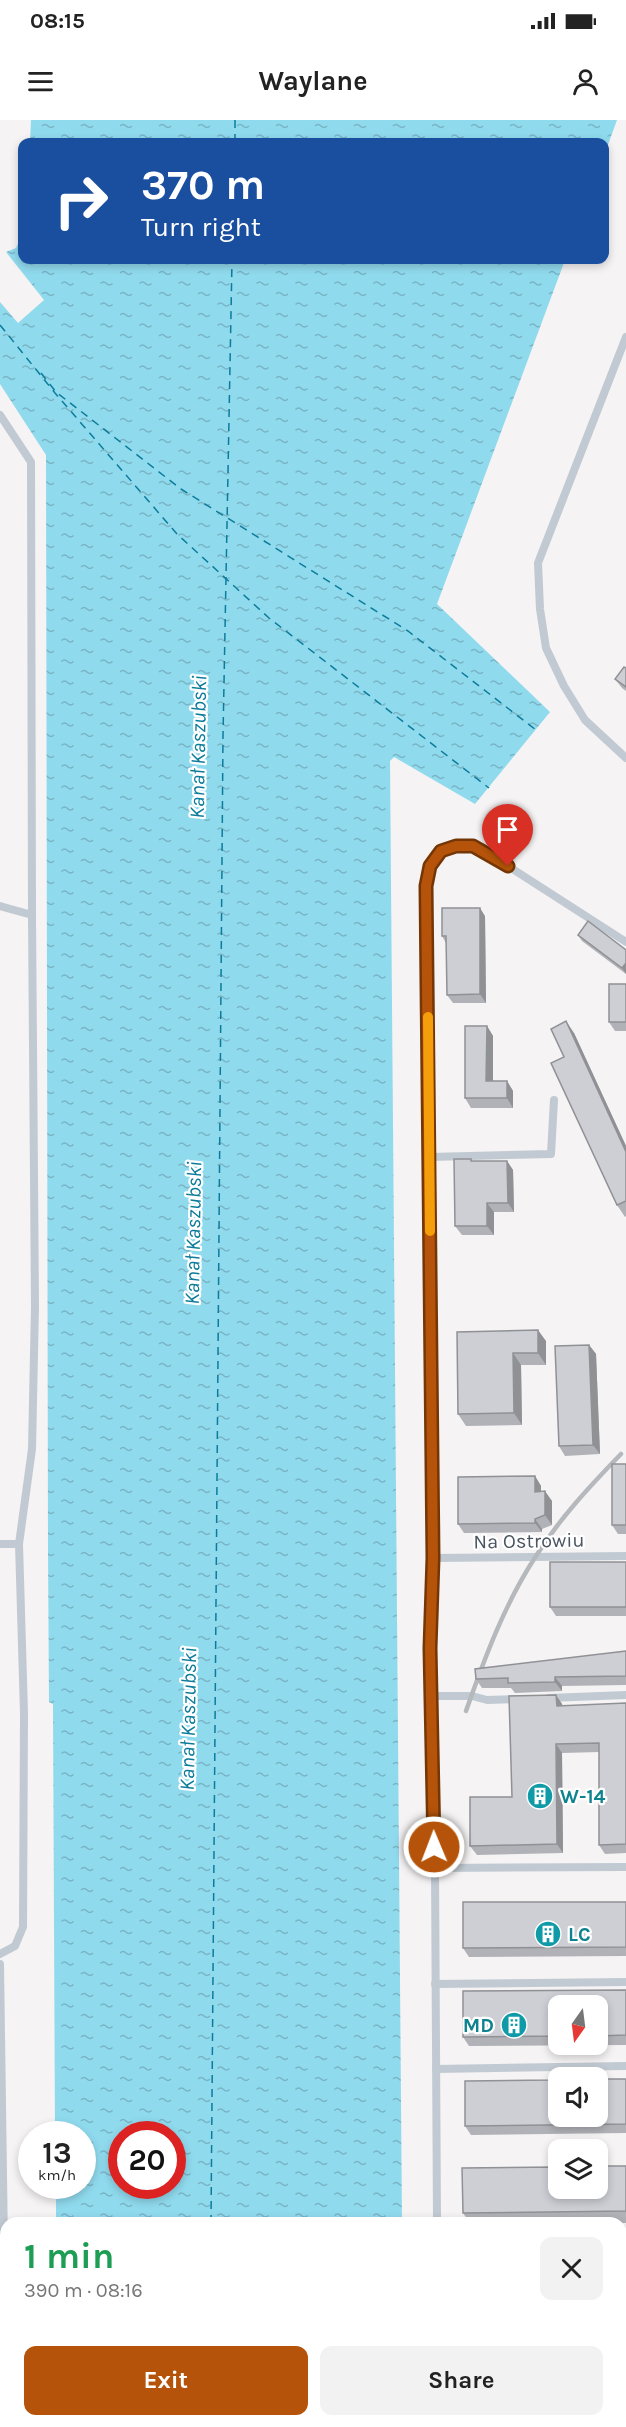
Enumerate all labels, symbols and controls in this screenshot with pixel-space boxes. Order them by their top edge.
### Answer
text: 08:15 [30,8,85,34]
icon: menu [24,65,57,98]
text: Waylane [258,65,368,97]
icon: person [569,65,602,98]
text: 370 m [141,160,265,210]
icon: right [42,162,120,240]
text: Turn right [141,211,261,243]
water label: Kanał Kaszubski [185,675,211,819]
pin [482,804,533,866]
icon: arrive [491,813,524,846]
water label: Kanał Kaszubski [180,1161,206,1305]
street label: Na Ostrowiu [473,1529,585,1553]
water label: Kanał Kaszubski [175,1647,201,1791]
building icon: W-14 [525,1781,555,1811]
place label: W-14 [560,1785,606,1808]
position arrow [402,1815,466,1879]
building icon: LC [533,1919,563,1949]
place label: LC [568,1923,591,1946]
north arrow [548,1995,608,2055]
map controls [548,1995,608,2199]
building icon: MD [499,2010,529,2040]
place label: MD [463,2014,494,2037]
button: sound [548,2067,608,2127]
speed limit sign: 20 [108,2121,186,2199]
text: 13 [42,2135,72,2171]
button: layers [548,2139,608,2199]
text: km/h [38,2166,76,2184]
text: 1 min [24,2235,114,2277]
button: close [540,2237,603,2300]
text: 390 m · 08:16 [24,2279,143,2302]
button: Exit [24,2346,308,2415]
button: Share [320,2346,603,2415]

